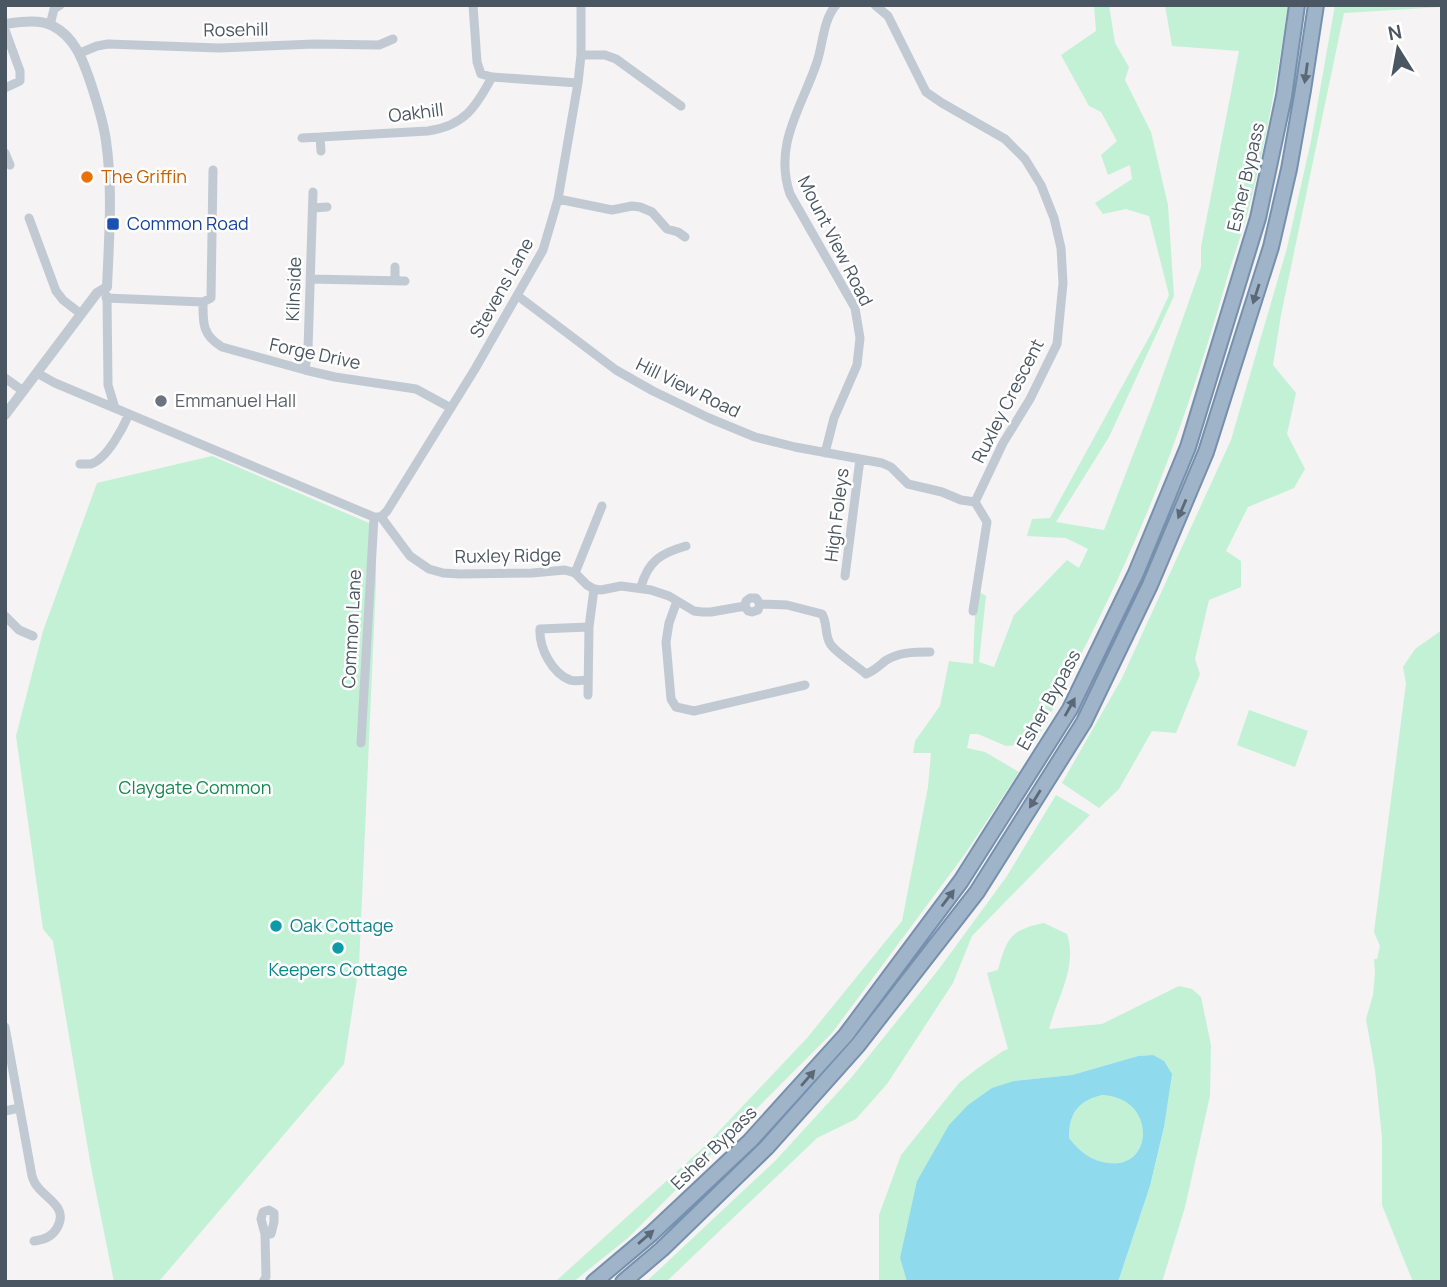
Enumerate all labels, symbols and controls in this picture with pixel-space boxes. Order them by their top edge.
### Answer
north arrow [1363,14,1433,84]
street label: Rosehill [203,16,269,42]
text: N [1386,18,1404,46]
one-way arrow [1300,62,1311,84]
street label: Oakhill [387,97,445,127]
street label: Esher Bypass [1221,120,1269,234]
place label: The Griffin [101,164,187,188]
marker: The Griffin [79,169,95,185]
street label: Mount View Road [793,171,879,310]
place label: Common Road [127,211,249,235]
marker: Common Road [105,216,121,232]
street label: Stevens Lane [464,233,539,342]
street label: Kilnside [280,256,306,322]
one-way arrow [1250,284,1261,305]
street label: Forge Drive [268,332,363,374]
street label: Ruxley Crescent [966,334,1049,467]
street label: Hill View Road [632,351,745,423]
place label: Emmanuel Hall [175,388,296,412]
marker: Emmanuel Hall [153,393,169,409]
street label: High Foleys [818,467,854,563]
one-way arrow [1176,499,1187,520]
street label: Ruxley Ridge [454,542,561,568]
street label: Common Lane [336,569,366,689]
street label: Esher Bypass [1011,645,1086,754]
one-way arrow [1064,697,1076,716]
park label: Claygate Common [119,775,271,799]
one-way arrow [1029,790,1042,809]
one-way arrow [941,889,955,908]
place label: Oak Cottage [290,913,394,937]
marker: Oak Cottage [268,918,284,934]
marker: Keepers Cottage [330,940,346,956]
place label: Keepers Cottage [268,957,408,981]
one-way arrow [800,1070,816,1087]
street label: Esher Bypass [665,1100,762,1195]
one-way arrow [638,1230,655,1246]

